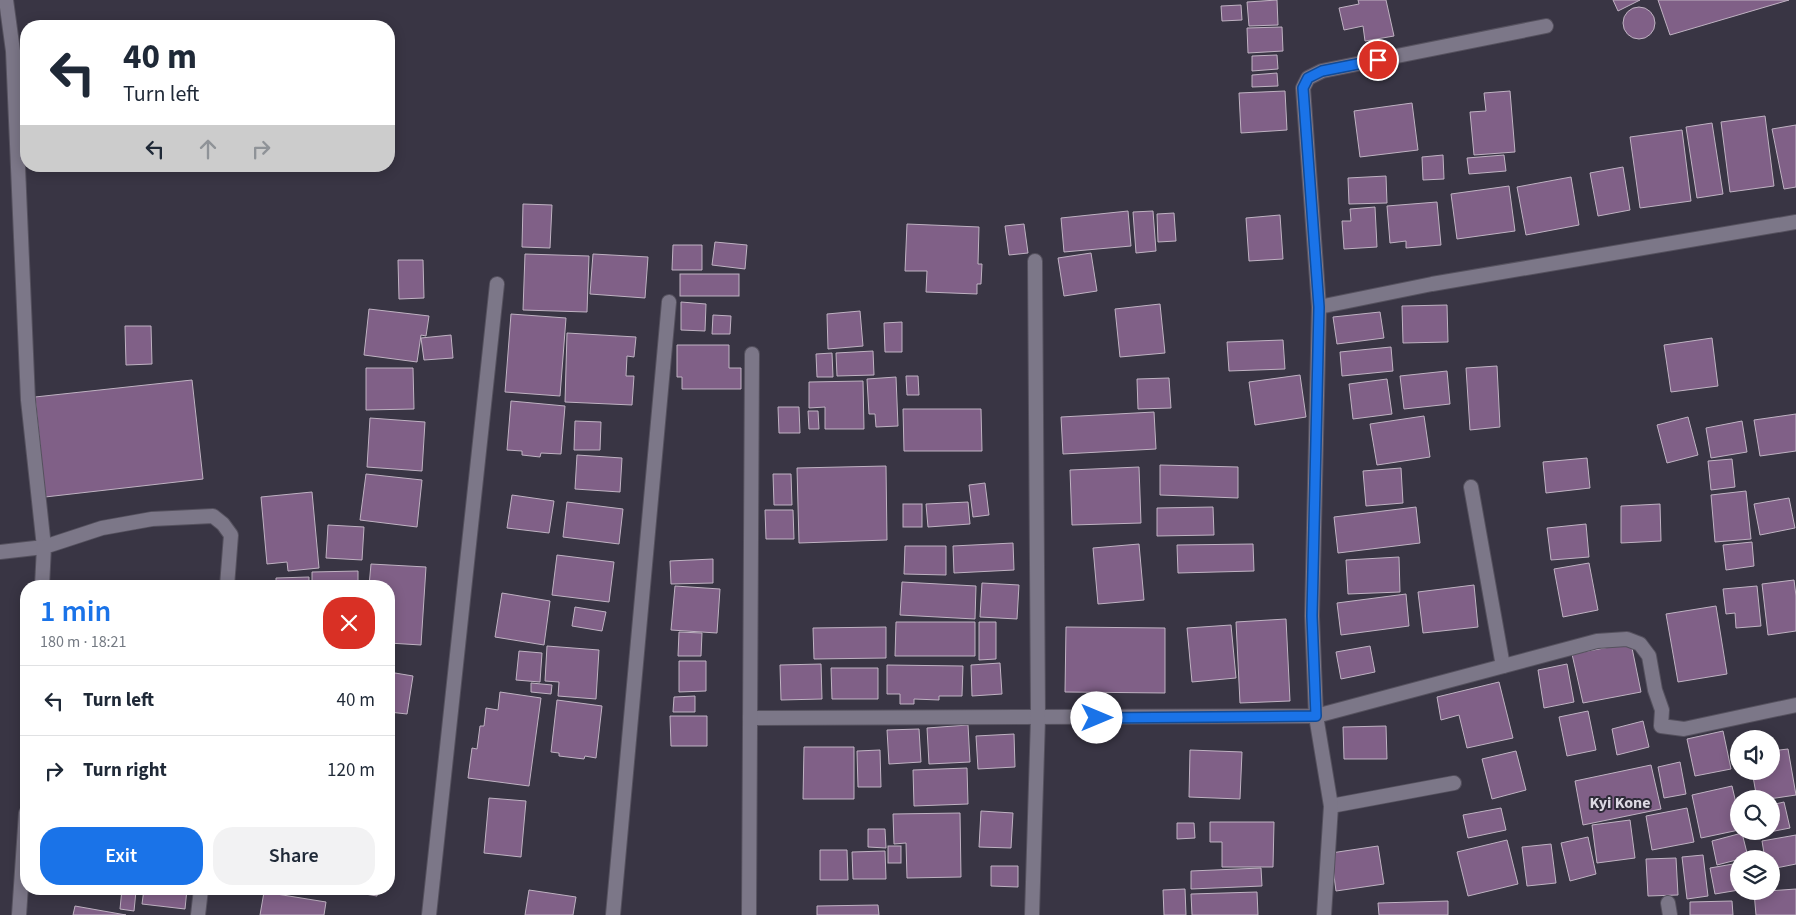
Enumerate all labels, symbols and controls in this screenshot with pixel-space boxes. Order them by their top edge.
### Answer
text: 40 m [123,32,197,82]
pin [1357,39,1399,81]
icon: left [40,40,105,105]
icon: arrive [1364,46,1392,74]
text: Turn left [123,78,199,110]
icon: left [141,135,169,163]
icon: ahead [194,135,222,163]
icon: right [247,135,275,163]
text: 1 min [40,590,111,633]
button: close [323,597,375,649]
text: 180 m · 18:21 [40,631,127,653]
icon: left [40,687,68,715]
text: Turn left [83,687,154,714]
text: 40 m [337,687,375,714]
position arrow [1070,691,1122,743]
map controls [1730,730,1780,900]
button: sound [1730,730,1780,780]
icon: right [40,757,68,785]
text: Turn right [83,757,167,784]
text: 120 m [327,757,375,784]
button: search [1730,790,1780,840]
district label: Kyi Kone [1589,792,1651,814]
button: Exit [40,827,203,885]
button: Share [213,827,375,885]
button: layers [1730,850,1780,900]

